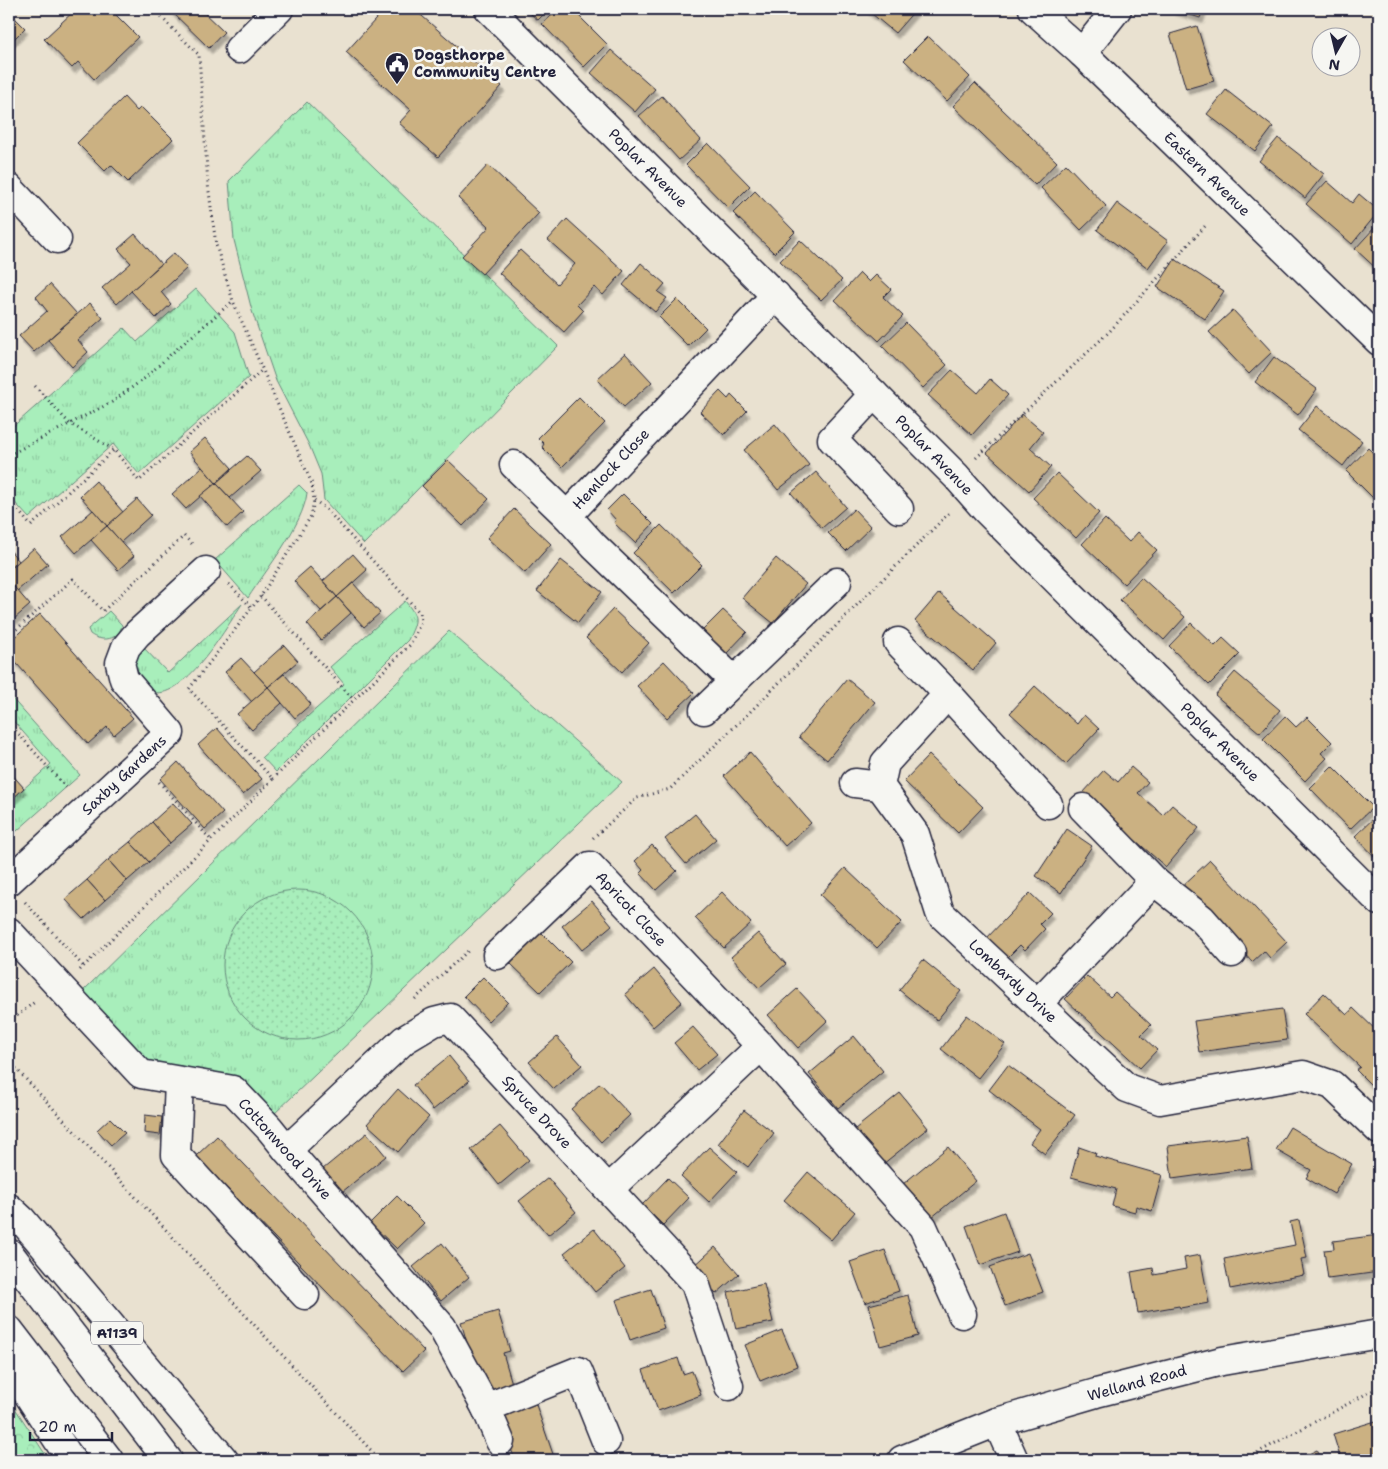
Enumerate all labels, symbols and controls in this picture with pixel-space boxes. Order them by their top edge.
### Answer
north arrow [1310,28,1360,78]
place label: Dogsthorpe Community Centre [414,45,556,82]
public building icon: Dogsthorpe Community Centre [384,51,410,85]
text: N [1327,55,1341,75]
street label: Poplar Avenue [604,124,692,212]
street label: Eastern Avenue [1159,127,1255,221]
street label: Poplar Avenue [891,411,977,499]
street label: Hemlock Close [568,424,654,514]
street label: Poplar Avenue [1176,698,1264,786]
street label: Saxby Gardens [77,730,171,820]
street label: Apricot Close [591,867,671,951]
street label: Lombardy Drive [964,935,1062,1027]
street label: Spruce Drove [498,1071,576,1153]
street label: Cottonwood Drive [234,1094,336,1204]
road number: A1139 [91,1322,143,1345]
street label: Welland Road [1085,1360,1189,1406]
scale bar [30,1409,112,1441]
text: 20 m [38,1417,77,1437]

